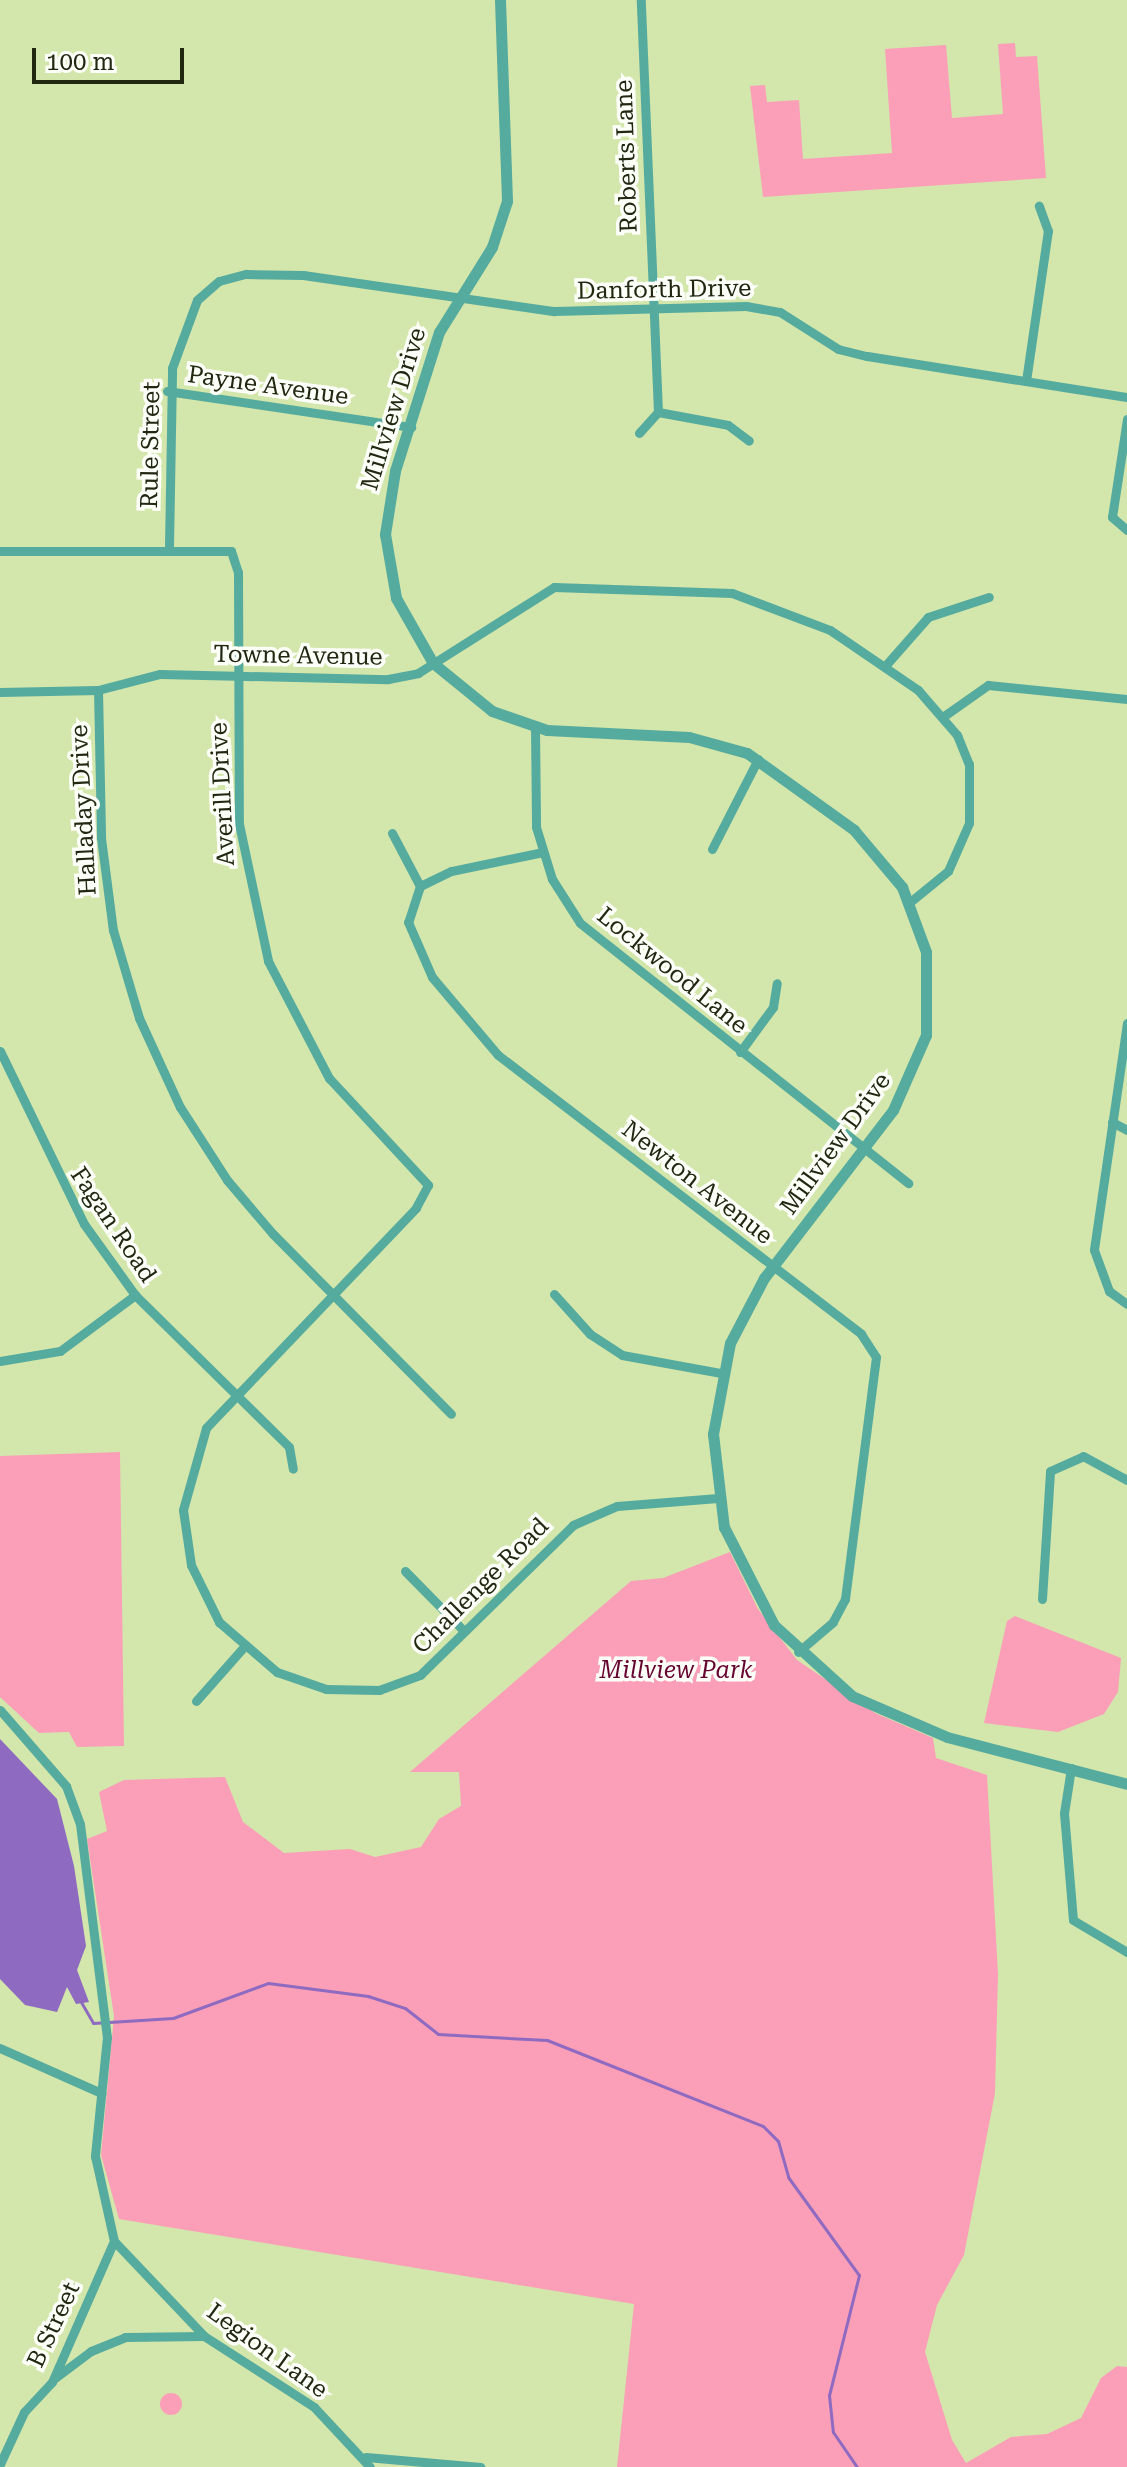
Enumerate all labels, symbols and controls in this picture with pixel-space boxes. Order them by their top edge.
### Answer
scale bar [36,32,188,82]
text: 100 m [46,48,114,76]
street label: Roberts Lane [610,79,644,233]
street label: Danforth Drive [577,274,751,306]
street label: Millview Drive [356,324,432,494]
street label: Payne Avenue [186,360,350,412]
street label: Rule Street [135,381,167,509]
street label: Towne Avenue [213,640,383,672]
street label: Averill Drive [205,721,241,867]
street label: Halladay Drive [65,724,103,896]
street label: Lockwood Lane [591,902,753,1040]
street label: Millview Drive [775,1067,897,1221]
street label: Newton Avenue [616,1115,778,1251]
street label: Fagan Road [64,1162,162,1288]
street label: Challenge Road [407,1512,555,1660]
park label: Millview Park [600,1657,752,1685]
street label: B Street [22,2278,86,2372]
street label: Legion Lane [201,2298,333,2404]

